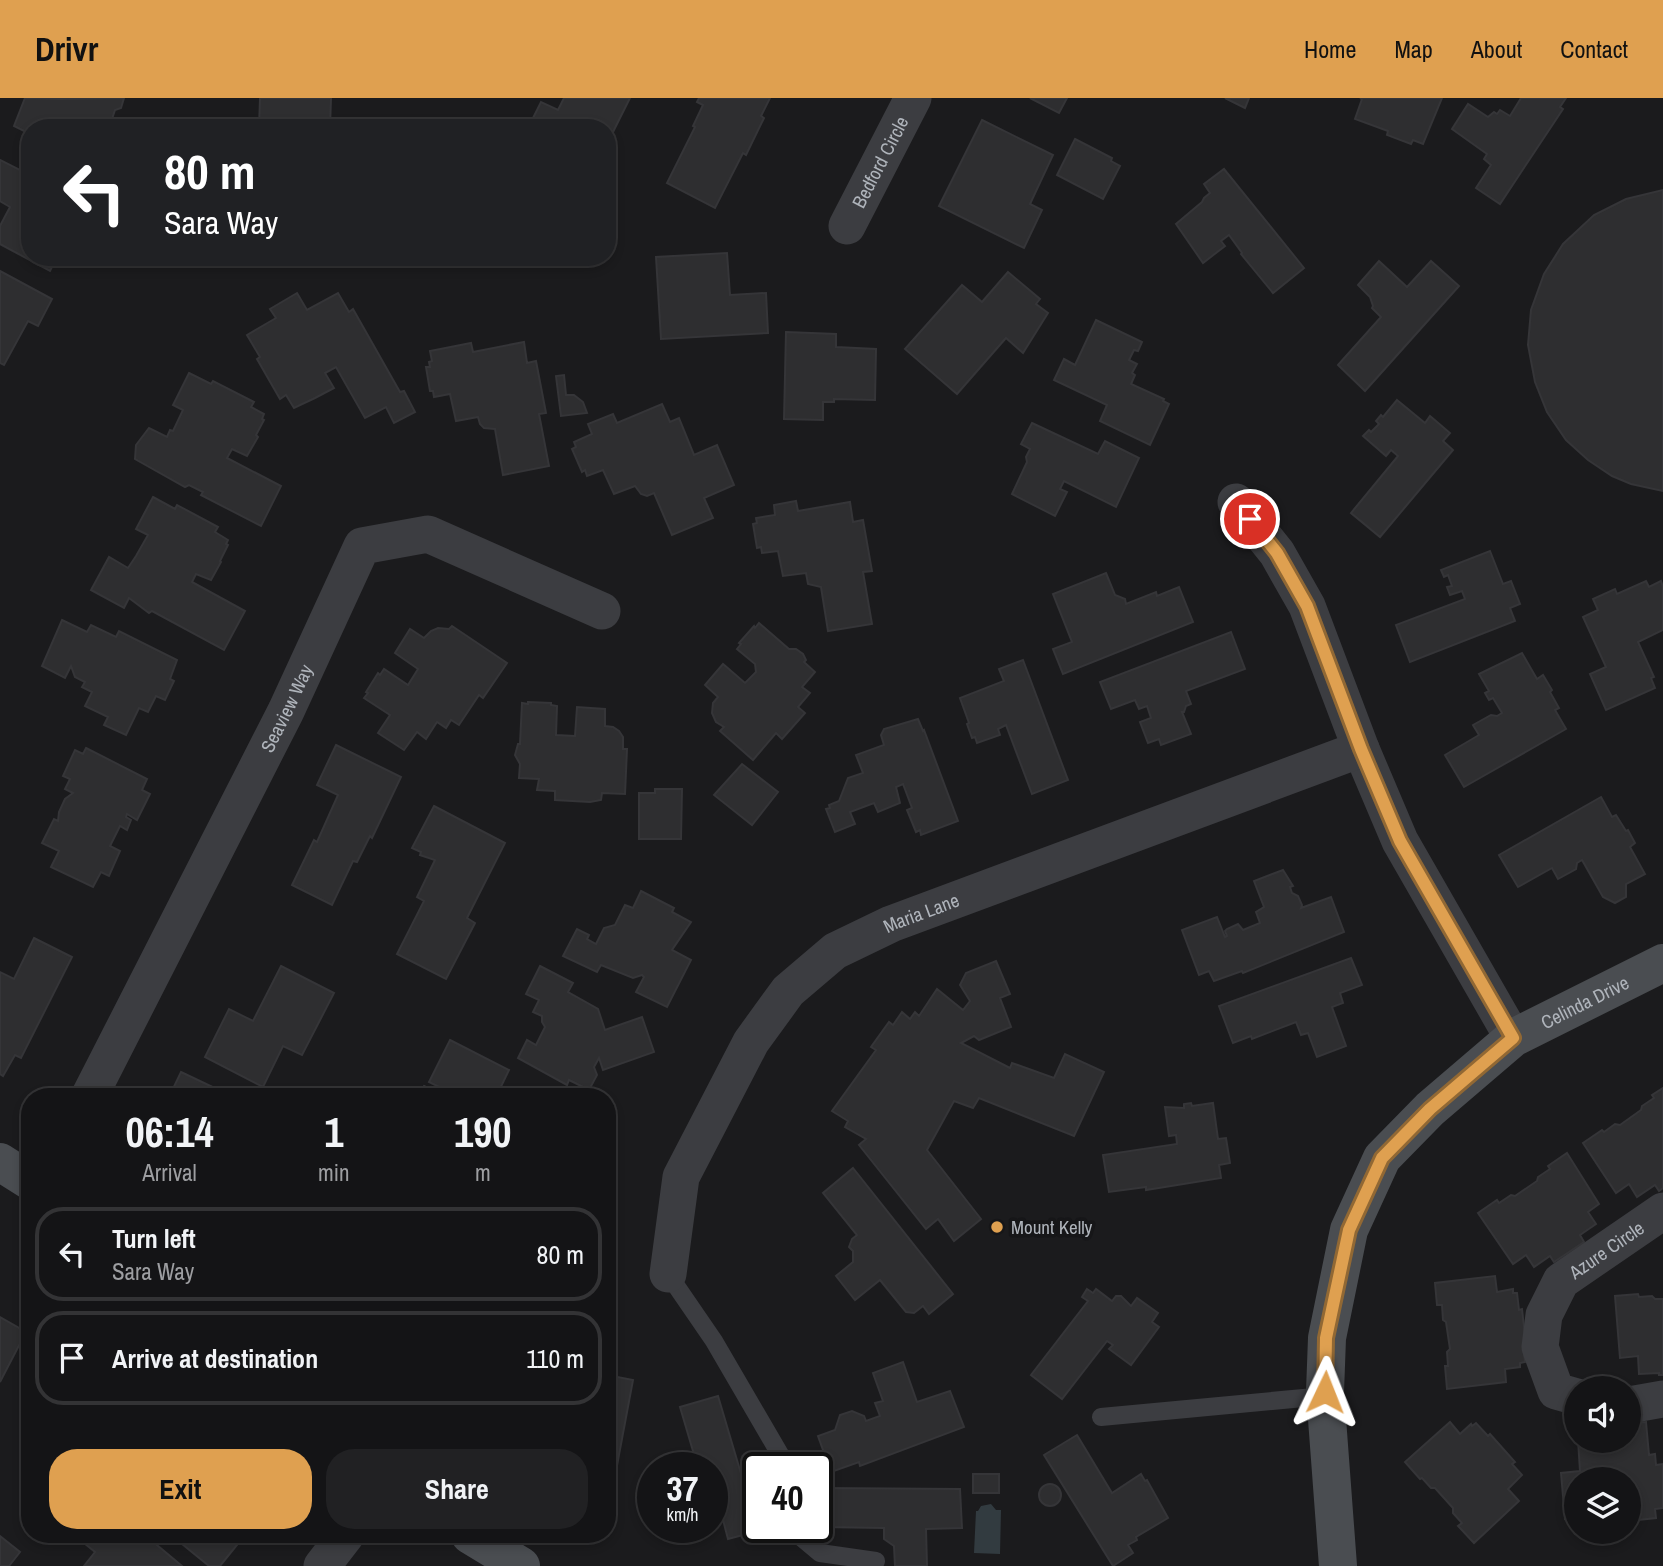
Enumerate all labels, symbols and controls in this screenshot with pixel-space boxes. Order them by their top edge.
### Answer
text: Drivr [35,27,98,71]
text: Home [1304,33,1356,65]
text: Map [1394,33,1433,65]
text: About [1471,33,1522,65]
text: Contact [1560,33,1628,65]
street label: Bedford Circle [846,112,914,212]
text: 80 m [164,138,256,204]
icon: left [49,147,140,238]
text: Sara Way [164,201,278,244]
pin [1220,489,1280,549]
icon: arrive [1231,500,1269,538]
street label: Seaview Way [254,660,319,757]
street label: Maria Lane [879,887,963,939]
street label: Celinda Drive [1536,969,1633,1035]
text: 06:14 [126,1104,214,1160]
text: 1 [324,1104,343,1160]
text: 190 [454,1104,512,1160]
text: Arrival [142,1157,197,1188]
text: min [318,1157,350,1188]
text: m [475,1157,491,1188]
place label: Mount Kelly [1011,1214,1093,1240]
street label: Azure Circle [1563,1215,1649,1285]
marker: Mount Kelly [989,1219,1005,1235]
text: Turn left [112,1221,196,1256]
icon: left [53,1235,91,1273]
text: 80 m [537,1237,584,1272]
text: Sara Way [112,1256,194,1287]
icon: arrive [53,1339,91,1377]
text: Arrive at destination [112,1341,318,1376]
text: 110 m [526,1341,584,1376]
position arrow [1288,1355,1362,1429]
map controls [1564,1376,1641,1544]
button: sound [1564,1376,1641,1453]
button: Exit [49,1449,312,1529]
button: Share [326,1449,588,1529]
speed limit sign: 40 [742,1452,833,1543]
text: 37 [667,1465,698,1512]
button: layers [1564,1467,1641,1544]
text: km/h [667,1502,699,1527]

